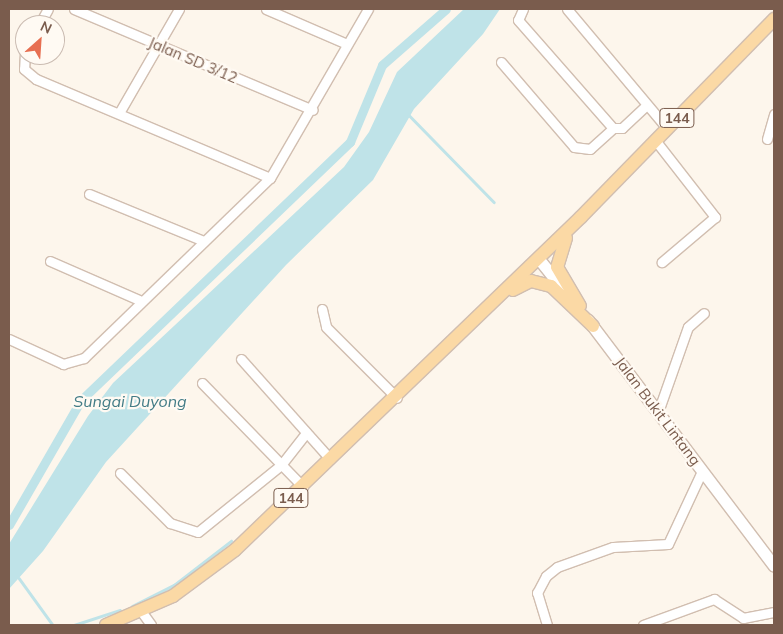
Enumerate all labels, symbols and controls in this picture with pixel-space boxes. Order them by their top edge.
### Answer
north arrow [15,15,65,65]
text: N [37,17,55,38]
street label: Jalan SD 3/12 [146,33,240,87]
road number: 144 [658,106,696,130]
street label: Jalan Bukit Lintang [611,353,705,469]
water label: Sungai Duyong [73,391,187,411]
road number: 144 [272,486,310,509]

